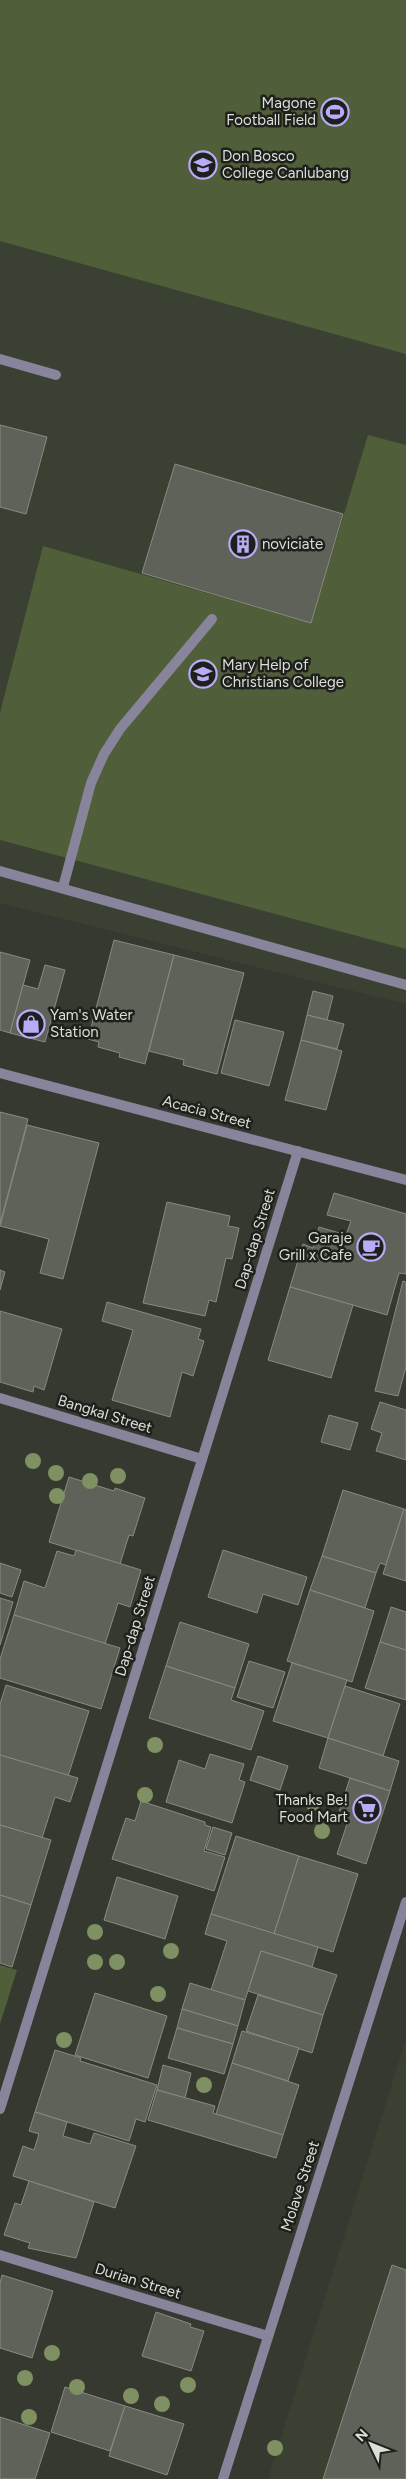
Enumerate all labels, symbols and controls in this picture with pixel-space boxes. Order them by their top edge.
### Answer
place label: Magone Football Field [226,94,316,129]
sports icon: Magone Football Field [320,97,350,127]
place label: Don Bosco College Canlubang [222,147,349,182]
school or university icon: Don Bosco College Canlubang [188,150,218,180]
building icon: noviciate [228,529,258,559]
place label: noviciate [262,535,323,553]
place label: Mary Help of Christians College [222,656,344,691]
school or university icon: Mary Help of Christians College [188,659,218,689]
place label: Yam's Water Station [50,1006,133,1041]
shop icon: Yam's Water Station [16,1009,46,1039]
street label: Acacia Street [161,1092,253,1133]
street label: Dap-dap Street [231,1186,279,1291]
place label: Garaje Grill x Cafe [279,1229,352,1264]
cafe icon: Garaje Grill x Cafe [356,1232,386,1262]
street label: Bangkal Street [56,1391,155,1437]
street label: Dap-dap Street [111,1573,159,1678]
place label: Thanks Be! Food Mart [276,1791,348,1826]
supermarket icon: Thanks Be! Food Mart [352,1794,382,1824]
street label: Molave Street [277,2138,323,2233]
street label: Durian Street [93,2259,183,2303]
north arrow [346,2419,396,2469]
text: N [352,2426,372,2445]

